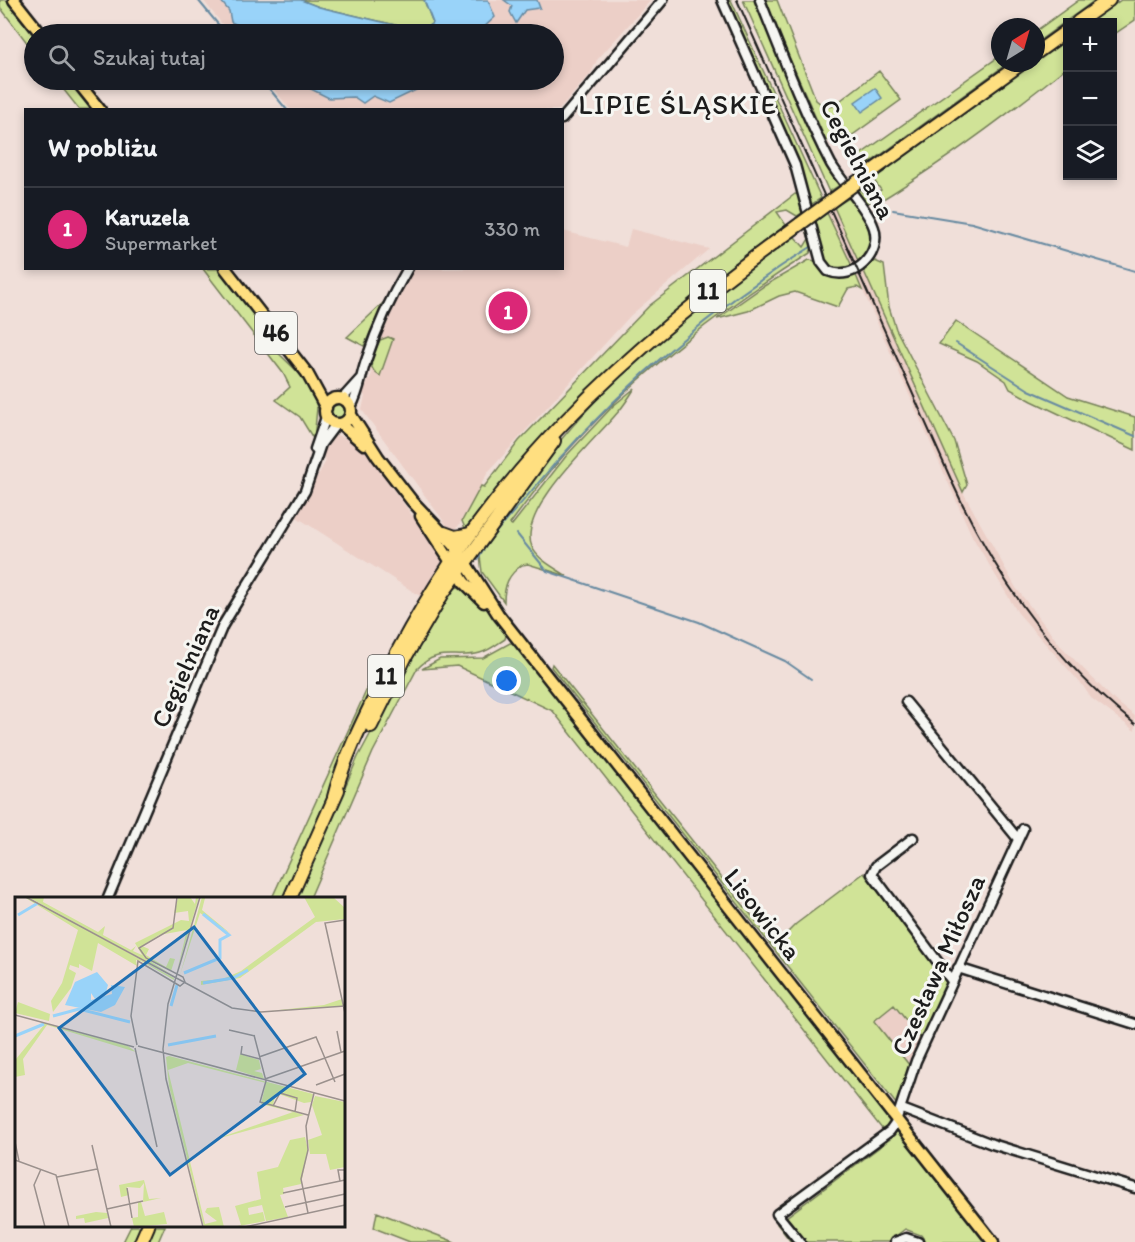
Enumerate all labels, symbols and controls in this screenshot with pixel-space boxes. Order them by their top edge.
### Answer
north arrow [991,18,1045,72]
map controls [1063,18,1117,180]
button: + [1063,18,1117,72]
search box [24,24,564,90]
icon: search [45,41,78,74]
text: Szukaj tutaj [93,44,206,71]
button: − [1063,72,1117,126]
district label: LIPIE ŚLĄSKIE [578,87,778,121]
street label: Cegielniana [813,93,903,225]
button: layers [1063,126,1117,180]
text: W pobliżu [48,131,157,163]
text: Karuzela [105,204,190,231]
text: 1 [63,217,72,241]
text: 330 m [485,217,540,241]
text: Supermarket [105,231,217,255]
road number: 11 [690,270,726,312]
pin: 1 [488,288,528,334]
road number: 46 [255,312,297,354]
street label: Cegielniana [144,599,227,733]
road number: 11 [368,655,404,697]
your location [492,666,521,695]
street label: Lisowicka [717,862,809,967]
street label: Czesława Miłosza [884,869,992,1060]
inset map [15,897,345,1227]

